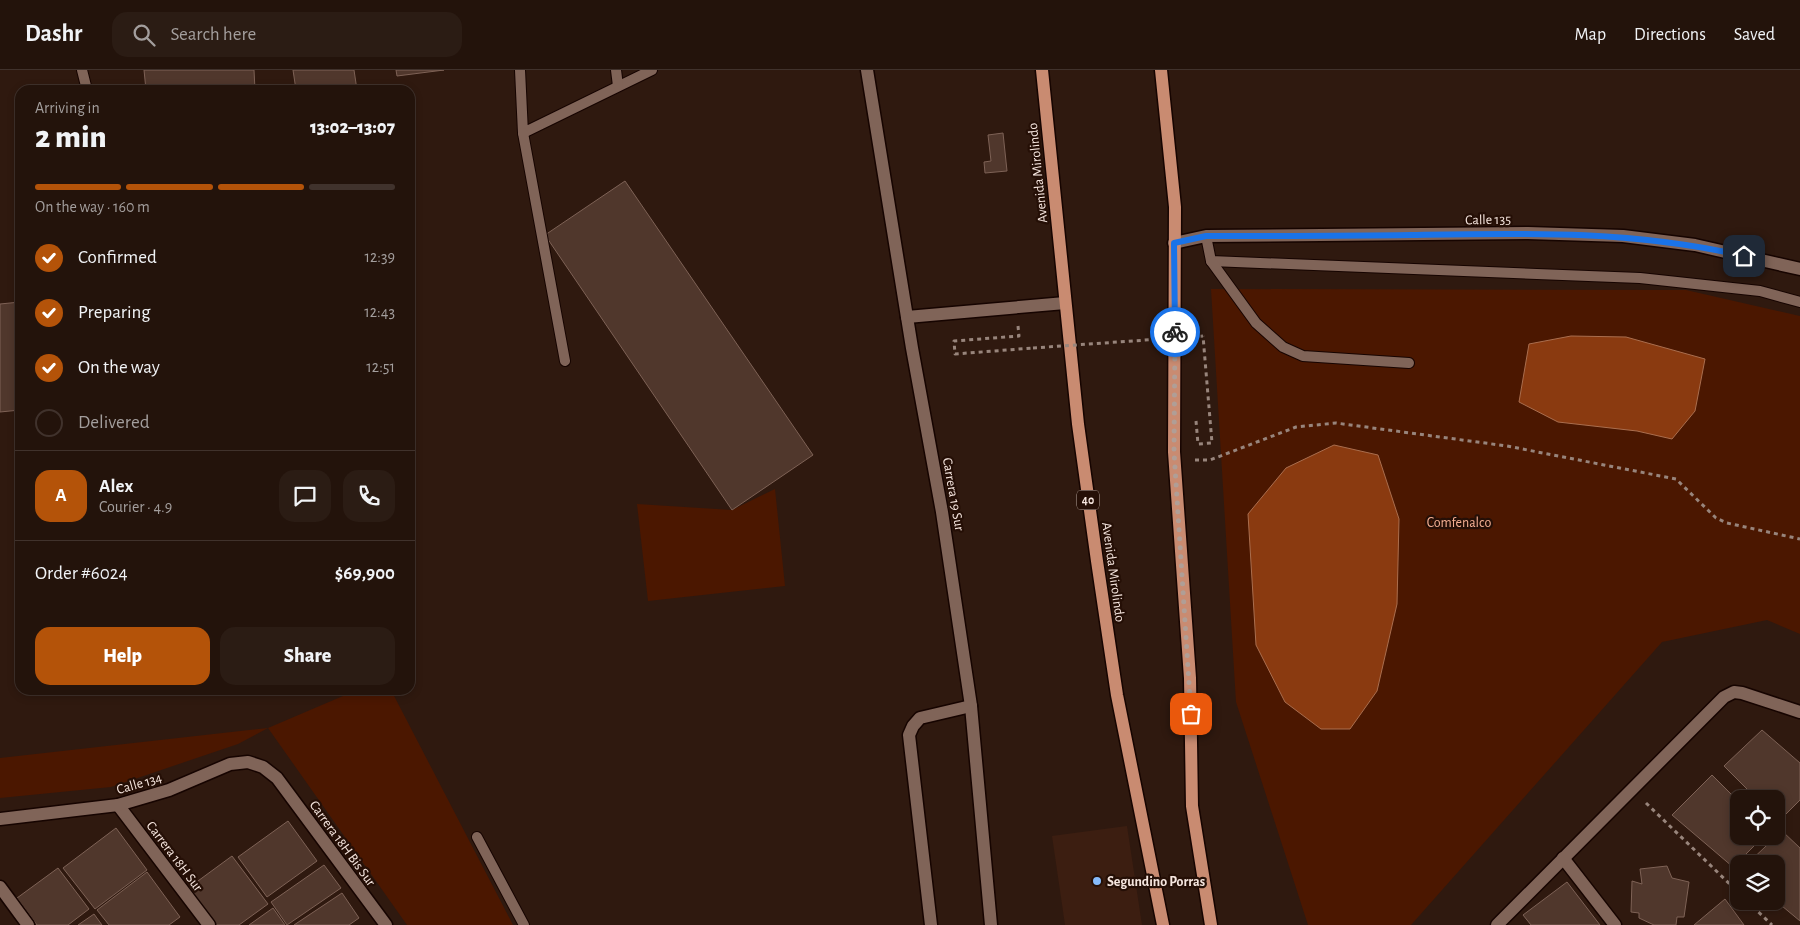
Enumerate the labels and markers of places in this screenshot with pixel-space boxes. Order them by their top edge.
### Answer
pin [1723,235,1765,277]
pin [1170,693,1212,735]
marker: Segundino Porras [1091,875,1103,887]
place label: Segundino Porras [1107,875,1205,889]

